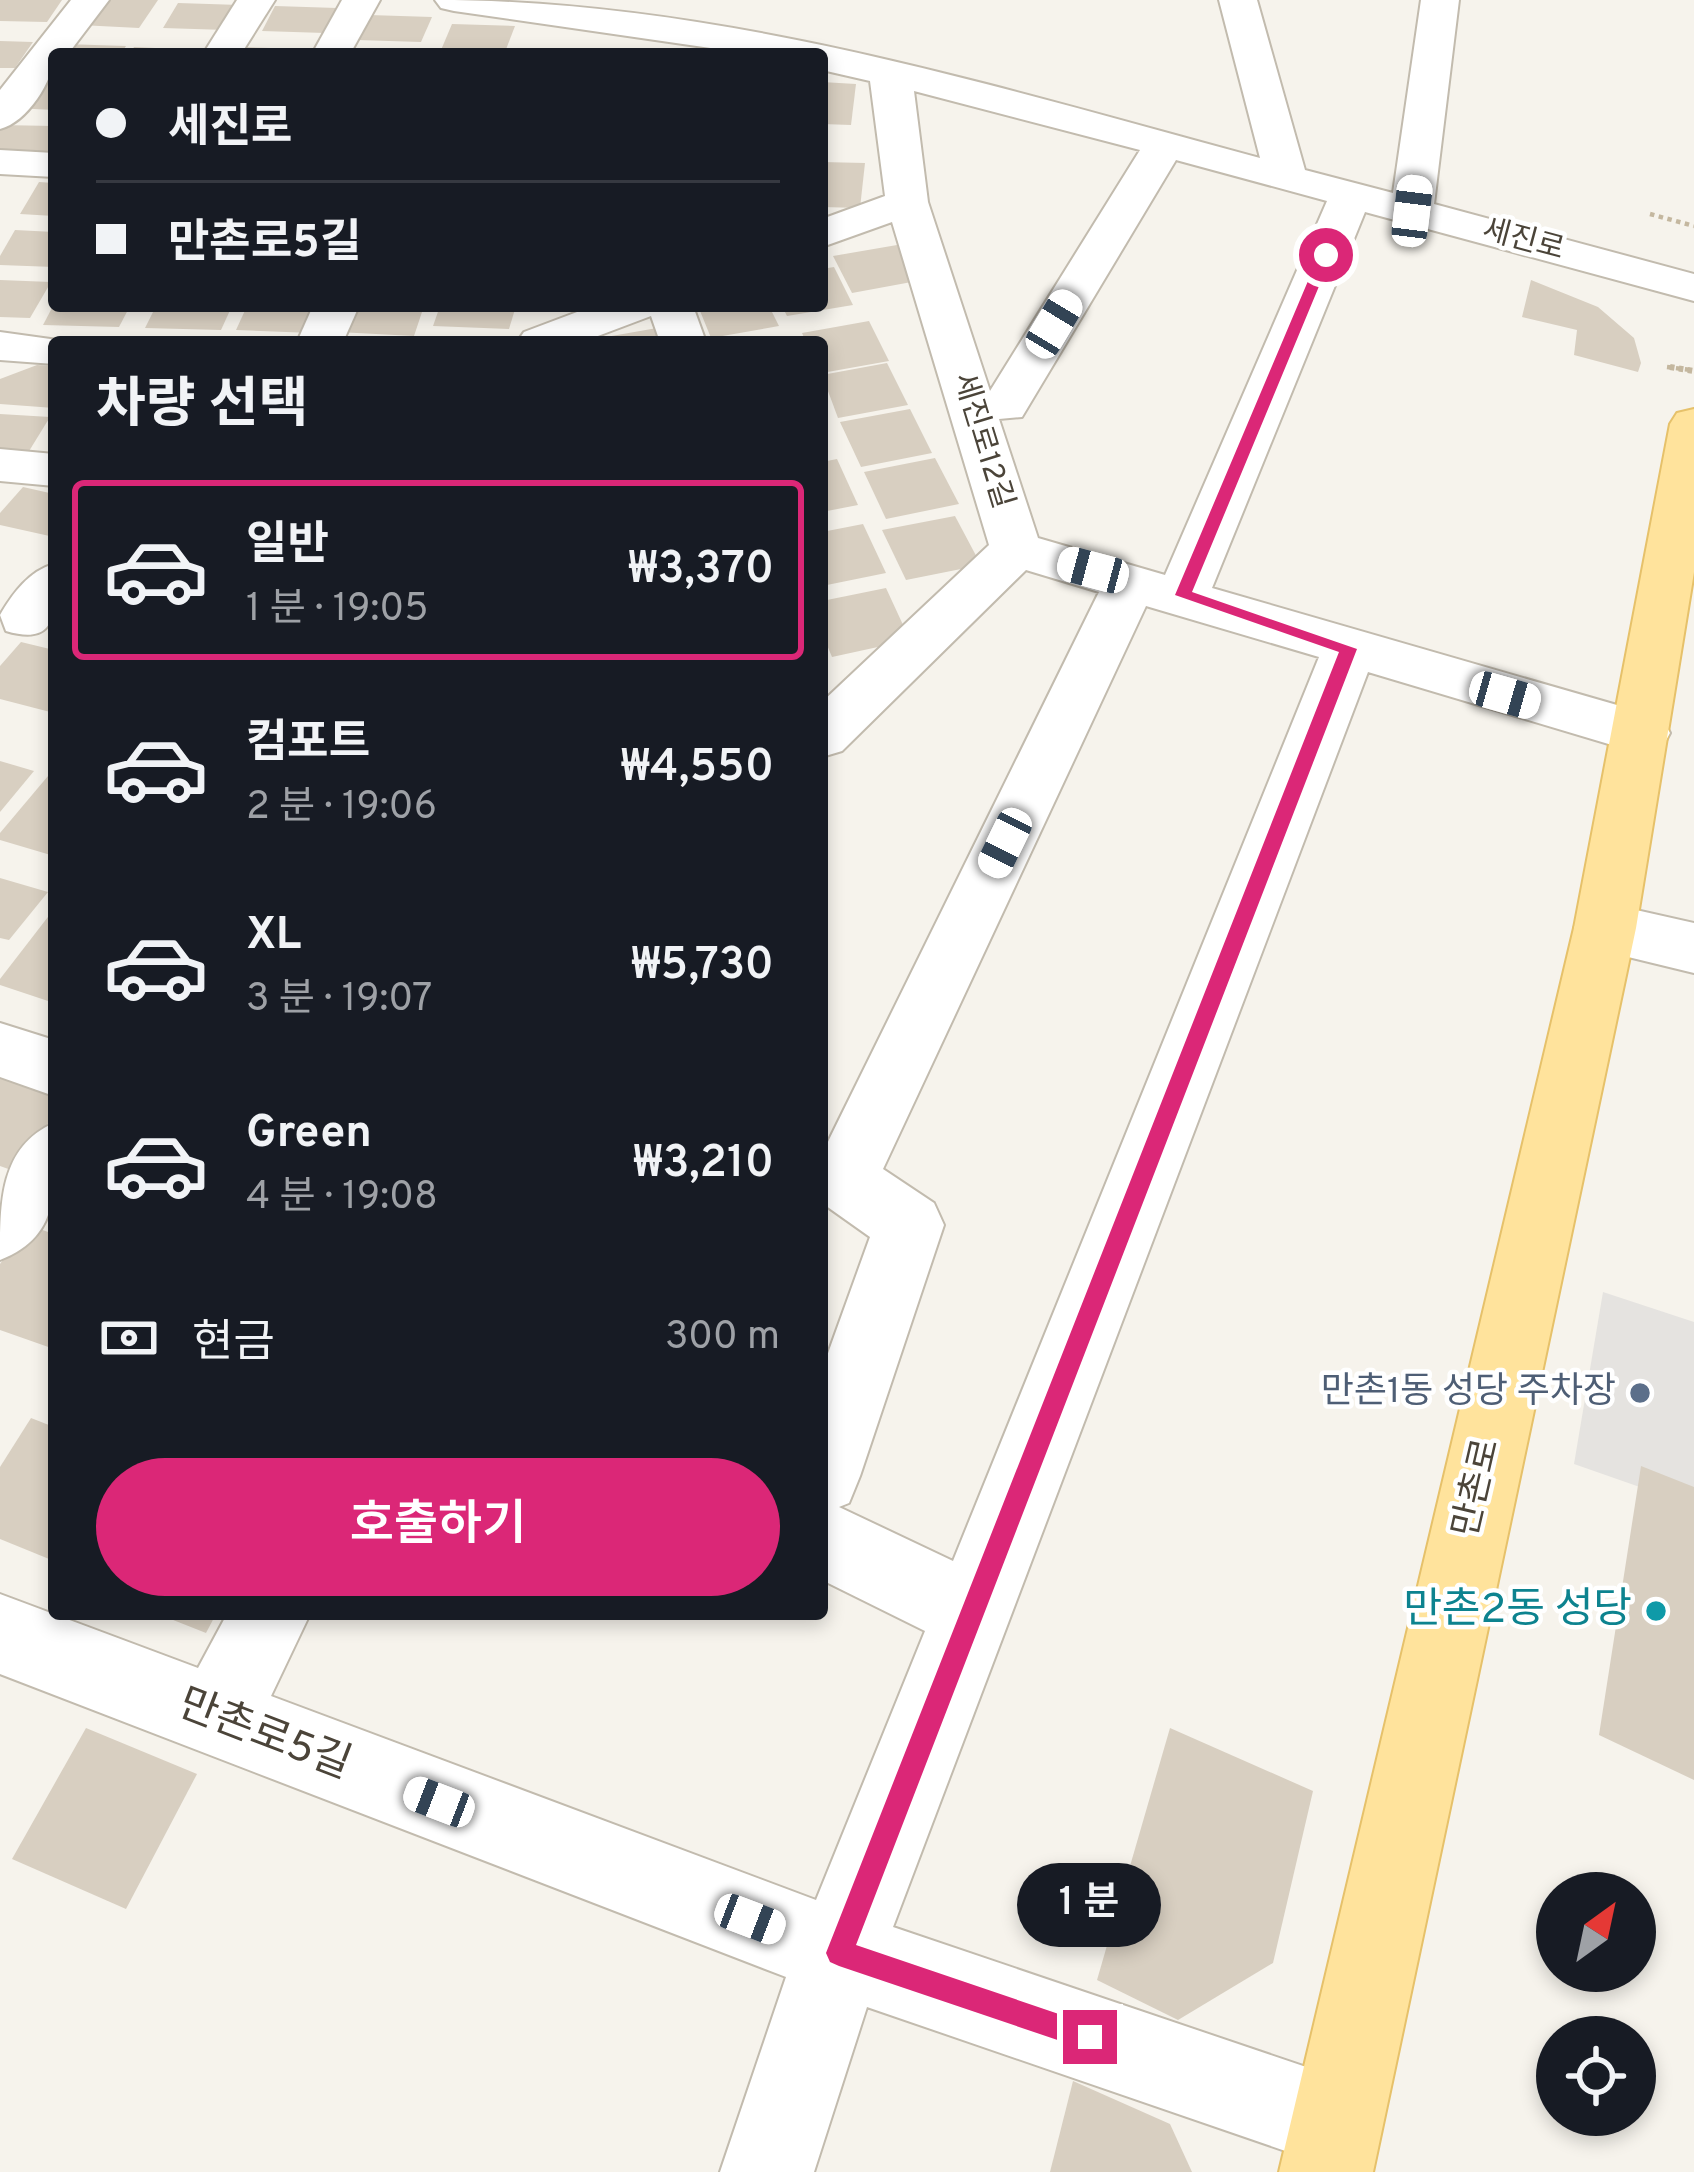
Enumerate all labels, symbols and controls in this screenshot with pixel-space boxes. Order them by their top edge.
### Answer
text: 세진로 [168,101,292,158]
car [1390,173,1434,249]
street label: 세진로 [1478,212,1568,270]
text: 만촌로5길 [168,216,361,273]
route start [1299,228,1353,282]
car [1020,284,1088,364]
street label: 세진로12길 [944,369,1020,513]
text: 차량 선택 [96,373,308,442]
icon: car [102,516,210,624]
text: 일반 [246,518,329,575]
text: ₩3,370 [628,542,774,599]
car [1054,543,1132,597]
text: 1 분 · 19:05 [246,586,429,635]
car [1465,668,1545,722]
icon: car [102,714,210,822]
text: 컴포트 [246,716,370,773]
text: ₩4,550 [621,740,774,797]
text: 2 분 · 19:06 [246,784,437,833]
car [973,803,1037,883]
text: XL [246,908,301,965]
icon: car [102,912,210,1020]
text: ₩5,730 [631,938,774,995]
text: 3 분 · 19:07 [246,976,432,1025]
text: Green [246,1106,372,1163]
icon: car [102,1110,210,1218]
text: ₩3,210 [633,1136,774,1193]
text: 4 분 · 19:08 [246,1174,438,1223]
icon: cash [96,1305,162,1371]
text: 300 m [665,1314,780,1363]
text: 현금 [192,1316,275,1373]
place label: 만촌1동 성당 주차장 [1321,1370,1616,1416]
marker: 만촌1동 성당 주차장 [1627,1380,1653,1406]
street label: 만촌로 [1444,1434,1512,1542]
button: 호출하기 [96,1458,780,1596]
place label: 만촌2동 성당 [1403,1585,1632,1638]
marker: 만촌2동 성당 [1643,1598,1669,1624]
street label: 만촌로5길 [170,1679,358,1793]
car [399,1772,479,1832]
callout: 1 분 [1018,1863,1162,1947]
north arrow [1536,1872,1656,1992]
map controls [1536,1872,1656,2136]
text: 1 분 [1059,1880,1119,1929]
car [710,1889,790,1949]
route end [1063,2010,1117,2064]
button: locate [1536,2016,1656,2136]

